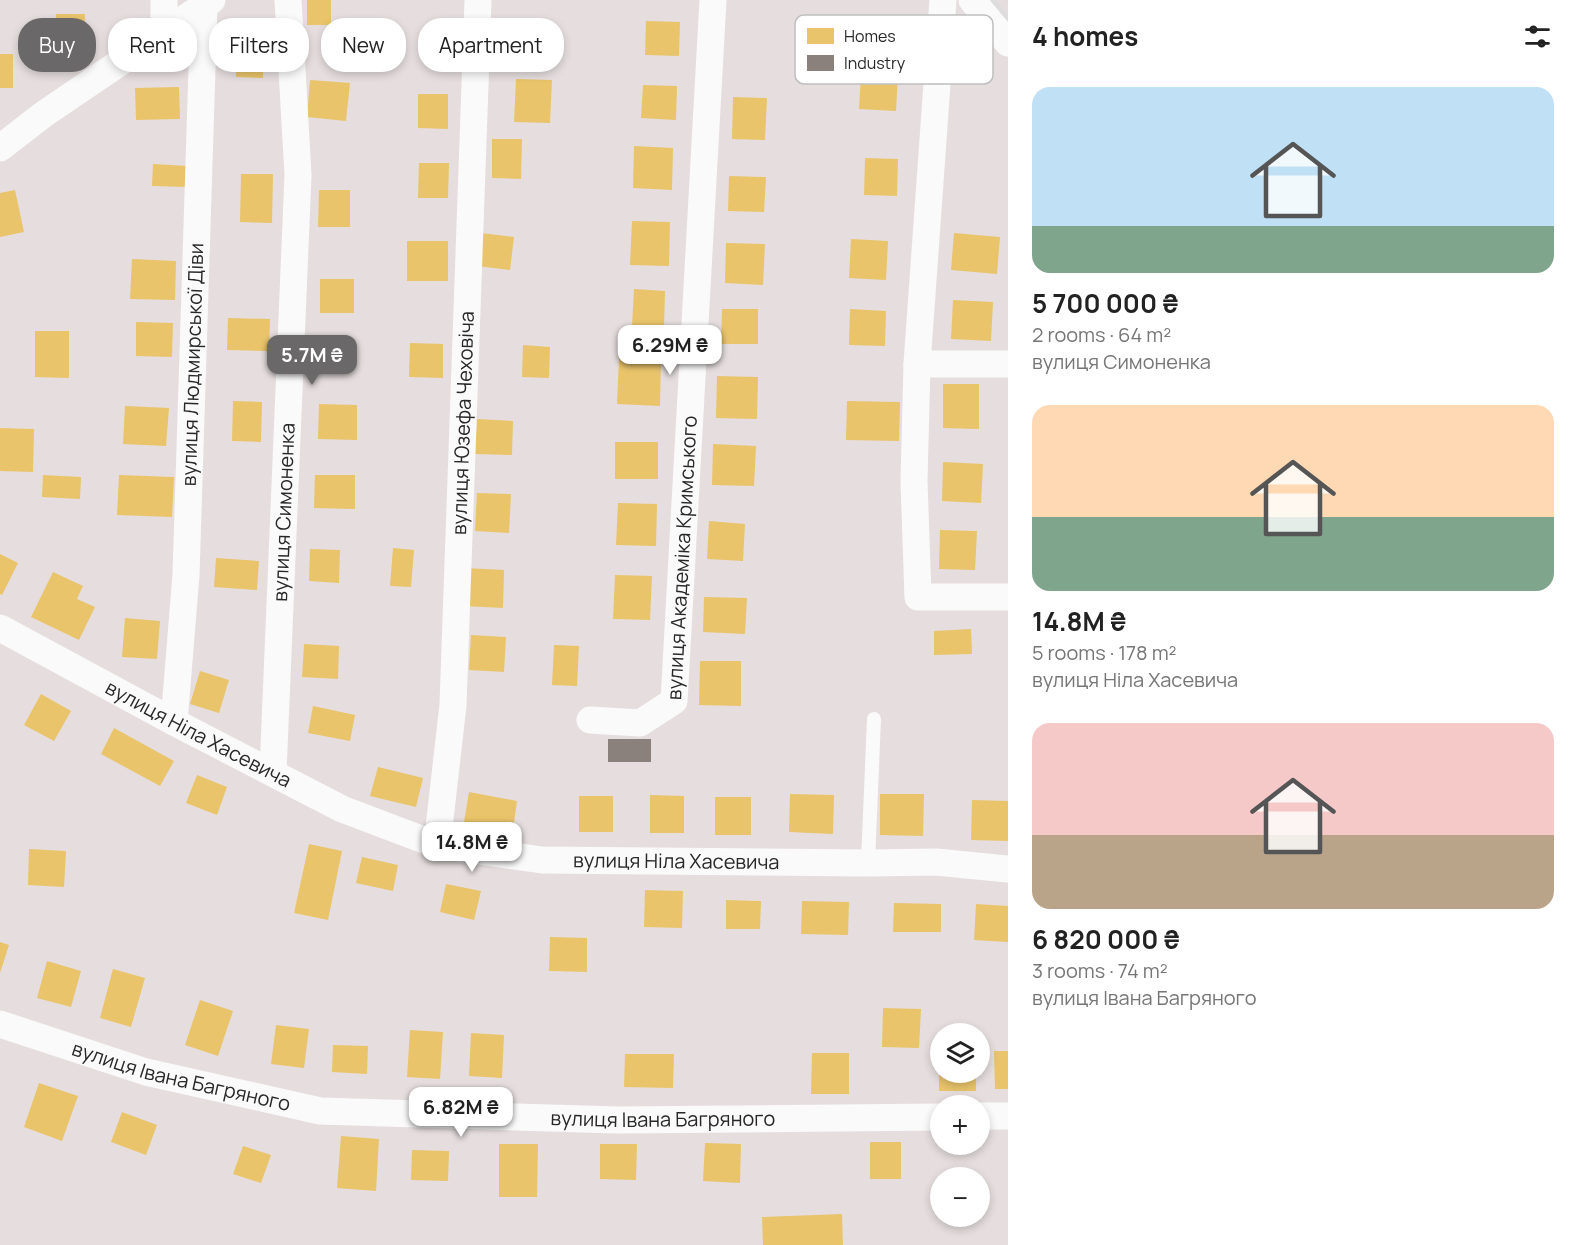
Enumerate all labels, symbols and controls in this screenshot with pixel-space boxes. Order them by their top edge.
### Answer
legend [795,15,993,84]
chip: Buy [18,18,96,72]
chip: Rent [108,18,197,72]
chip: Filters [209,18,309,72]
chip: New [321,18,406,72]
chip: Apartment [418,18,564,72]
text: 4 homes [1032,18,1138,54]
icon: filters [1521,20,1554,53]
text: Homes [844,25,896,47]
text: Industry [844,52,906,74]
icon: home [1239,126,1347,234]
street label: вулиця Людмирської Діви [175,242,209,487]
text: 5 700 000 ₴ [1032,285,1179,321]
street label: вулиця Юзефа Чеховіча [445,311,480,536]
text: 2 rooms · 64 m² [1032,321,1171,348]
pin: 6.29M ₴ [615,325,725,376]
text: 6.29M ₴ [632,331,708,358]
pin: 5.7M ₴ [263,335,361,386]
text: 5.7M ₴ [281,341,343,368]
text: вулиця Симоненка [1032,348,1211,375]
street label: вулиця Академіка Кримського [660,415,703,701]
street label: вулиця Симоненка [266,422,301,602]
icon: home [1239,444,1347,552]
text: 14.8M ₴ [1032,603,1126,639]
text: 5 rooms · 178 m² [1032,639,1177,666]
text: вулиця Ніла Хасевича [1032,666,1238,693]
street label: вулиця Ніла Хасевича [101,674,296,794]
icon: home [1239,762,1347,870]
pin: 14.8M ₴ [417,822,527,873]
text: 14.8M ₴ [436,828,508,855]
street label: вулиця Ніла Хасевича [573,846,780,875]
text: 6 820 000 ₴ [1032,921,1180,957]
text: 3 rooms · 74 m² [1032,957,1168,984]
text: вулиця Івана Багряного [1032,984,1257,1011]
map controls [930,1023,990,1227]
button: layers [930,1023,990,1083]
street label: вулиця Івана Багряного [69,1035,293,1117]
pin: 6.82M ₴ [406,1087,516,1138]
text: 6.82M ₴ [423,1093,499,1120]
button: + [930,1095,990,1155]
street label: вулиця Івана Багряного [550,1104,775,1133]
button: − [930,1167,990,1227]

